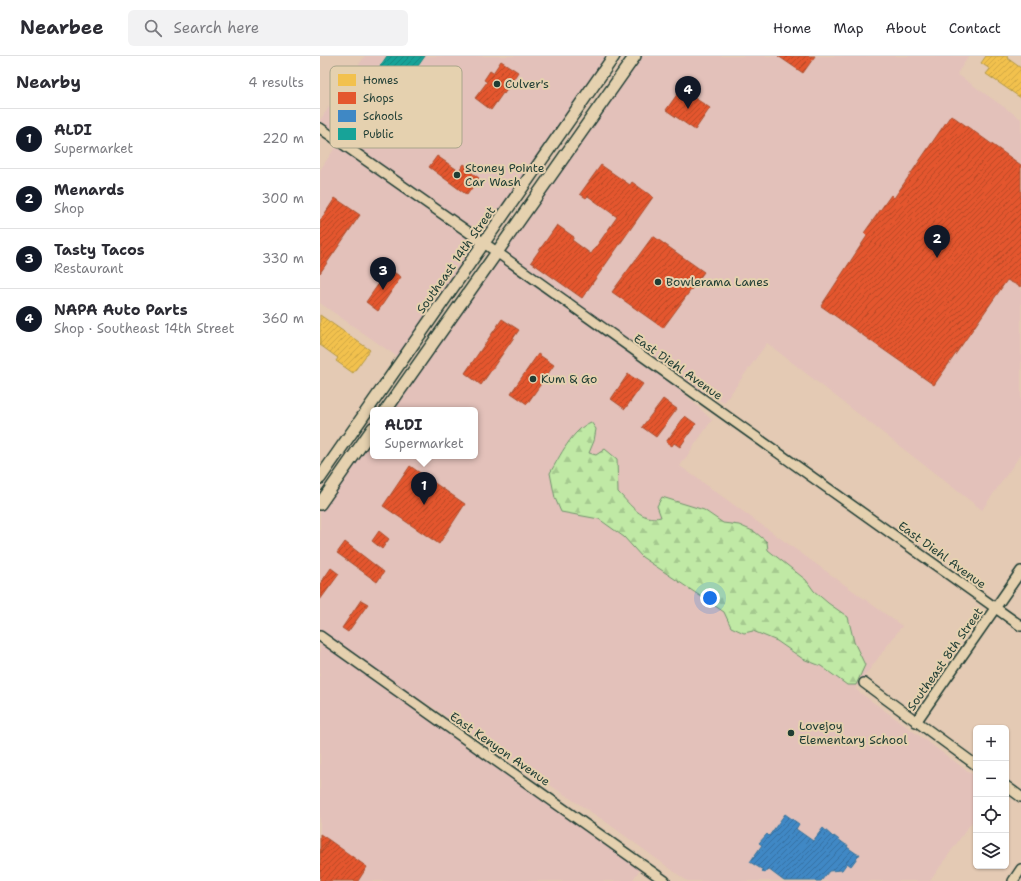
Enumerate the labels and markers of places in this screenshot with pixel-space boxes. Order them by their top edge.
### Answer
place label: Culver's [505,76,549,92]
pin: 4 [675,76,701,109]
marker: Culver's [492,79,502,89]
place label: Stoney Pointe Car Wash [465,160,545,190]
marker: Stoney Pointe Car Wash [452,170,462,180]
pin: 2 [924,225,950,258]
pin: 3 [370,257,396,290]
place label: Bowlerama Lanes [666,274,769,290]
marker: Bowlerama Lanes [653,277,663,287]
place label: Kum & Go [541,371,597,387]
marker: Kum & Go [528,374,538,384]
pin: 1 [411,472,437,505]
place label: Lovejoy Elementary School [799,718,907,748]
marker: Lovejoy Elementary School [786,728,796,738]

